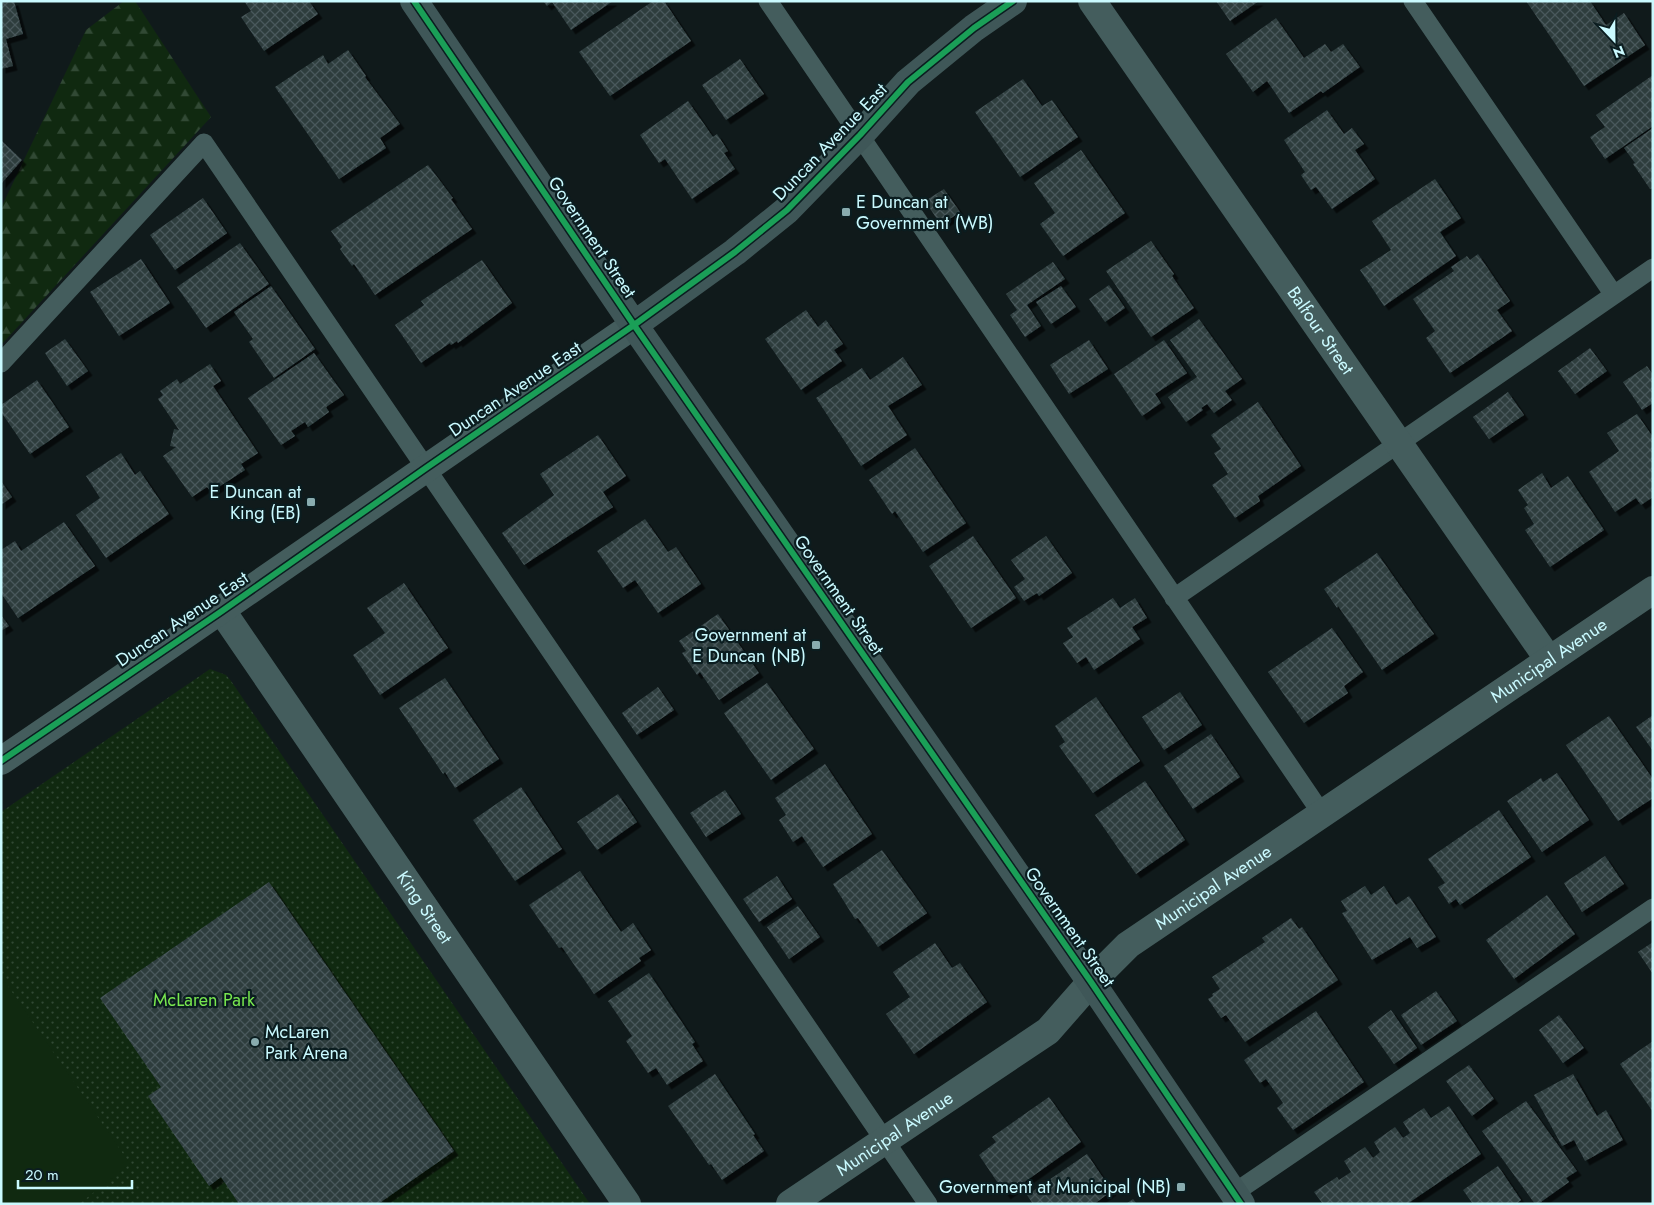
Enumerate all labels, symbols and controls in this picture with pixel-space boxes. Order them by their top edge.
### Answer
north arrow [1589,15,1639,65]
text: N [1610,41,1628,63]
street label: Duncan Avenue East [767,77,894,207]
street label: Government Street [542,171,643,303]
place label: E Duncan at Government (WB) [856,189,994,236]
marker: E Duncan at Government (WB) [840,206,852,218]
street label: Balfour Street [1281,281,1361,380]
street label: Duncan Avenue East [444,335,587,443]
place label: E Duncan at King (EB) [209,479,302,526]
marker: E Duncan at King (EB) [305,496,317,508]
street label: Government Street [788,530,891,661]
street label: Duncan Avenue East [111,565,254,673]
street label: Municipal Avenue [1485,612,1612,709]
place label: Government at E Duncan (NB) [692,622,807,669]
marker: Government at E Duncan (NB) [810,639,822,651]
street label: Municipal Avenue [1150,839,1277,936]
street label: Government Street [1019,862,1122,993]
street label: King Street [390,866,459,950]
park label: McLaren Park [153,987,255,1013]
place label: McLaren Park Arena [265,1019,348,1066]
marker: McLaren Park Arena [249,1036,261,1048]
street label: Municipal Avenue [831,1085,958,1183]
scale bar [18,1158,131,1190]
text: 20 m [25,1164,59,1186]
place label: Government at Municipal (NB) [939,1174,1171,1200]
marker: Government at Municipal (NB) [1175,1181,1187,1193]

